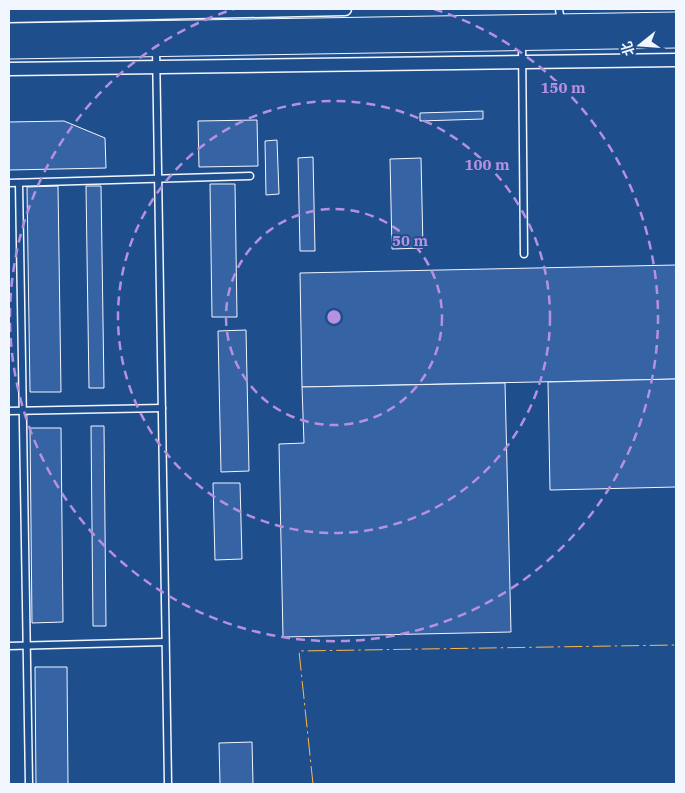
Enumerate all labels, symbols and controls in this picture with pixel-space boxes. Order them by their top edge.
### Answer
north arrow [615,20,665,70]
text: 北 [617,39,638,58]
text: 150 m [540,78,586,97]
text: 100 m [464,155,510,174]
text: 50 m [392,231,428,250]
centre of rings [325,308,343,326]

